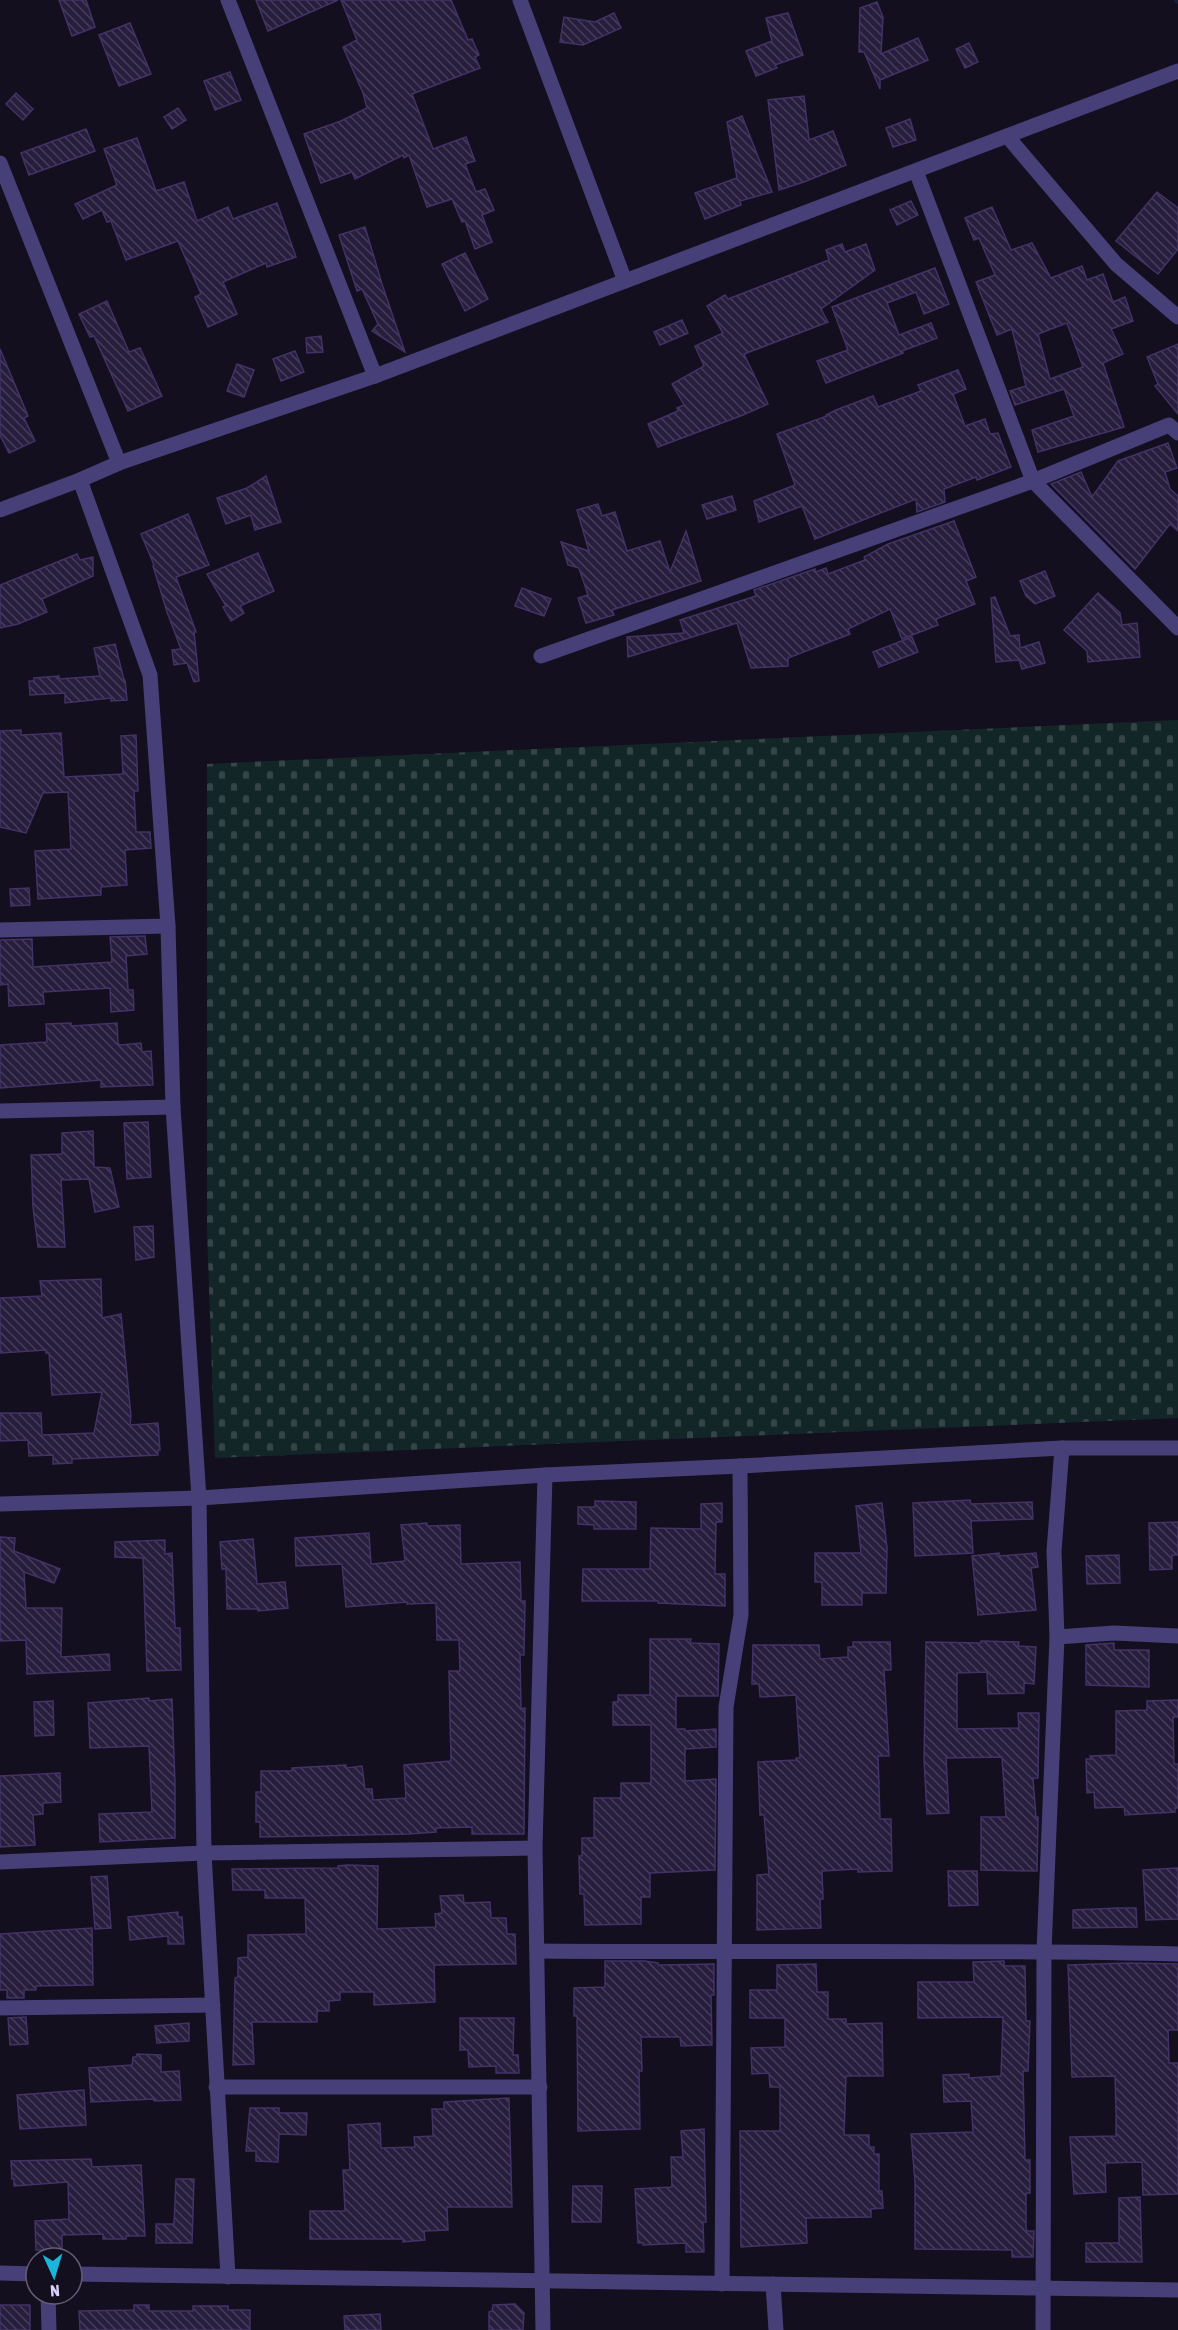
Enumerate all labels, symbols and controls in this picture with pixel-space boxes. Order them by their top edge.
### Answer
north arrow [24,2246,84,2306]
text: N [50,2282,60,2300]

